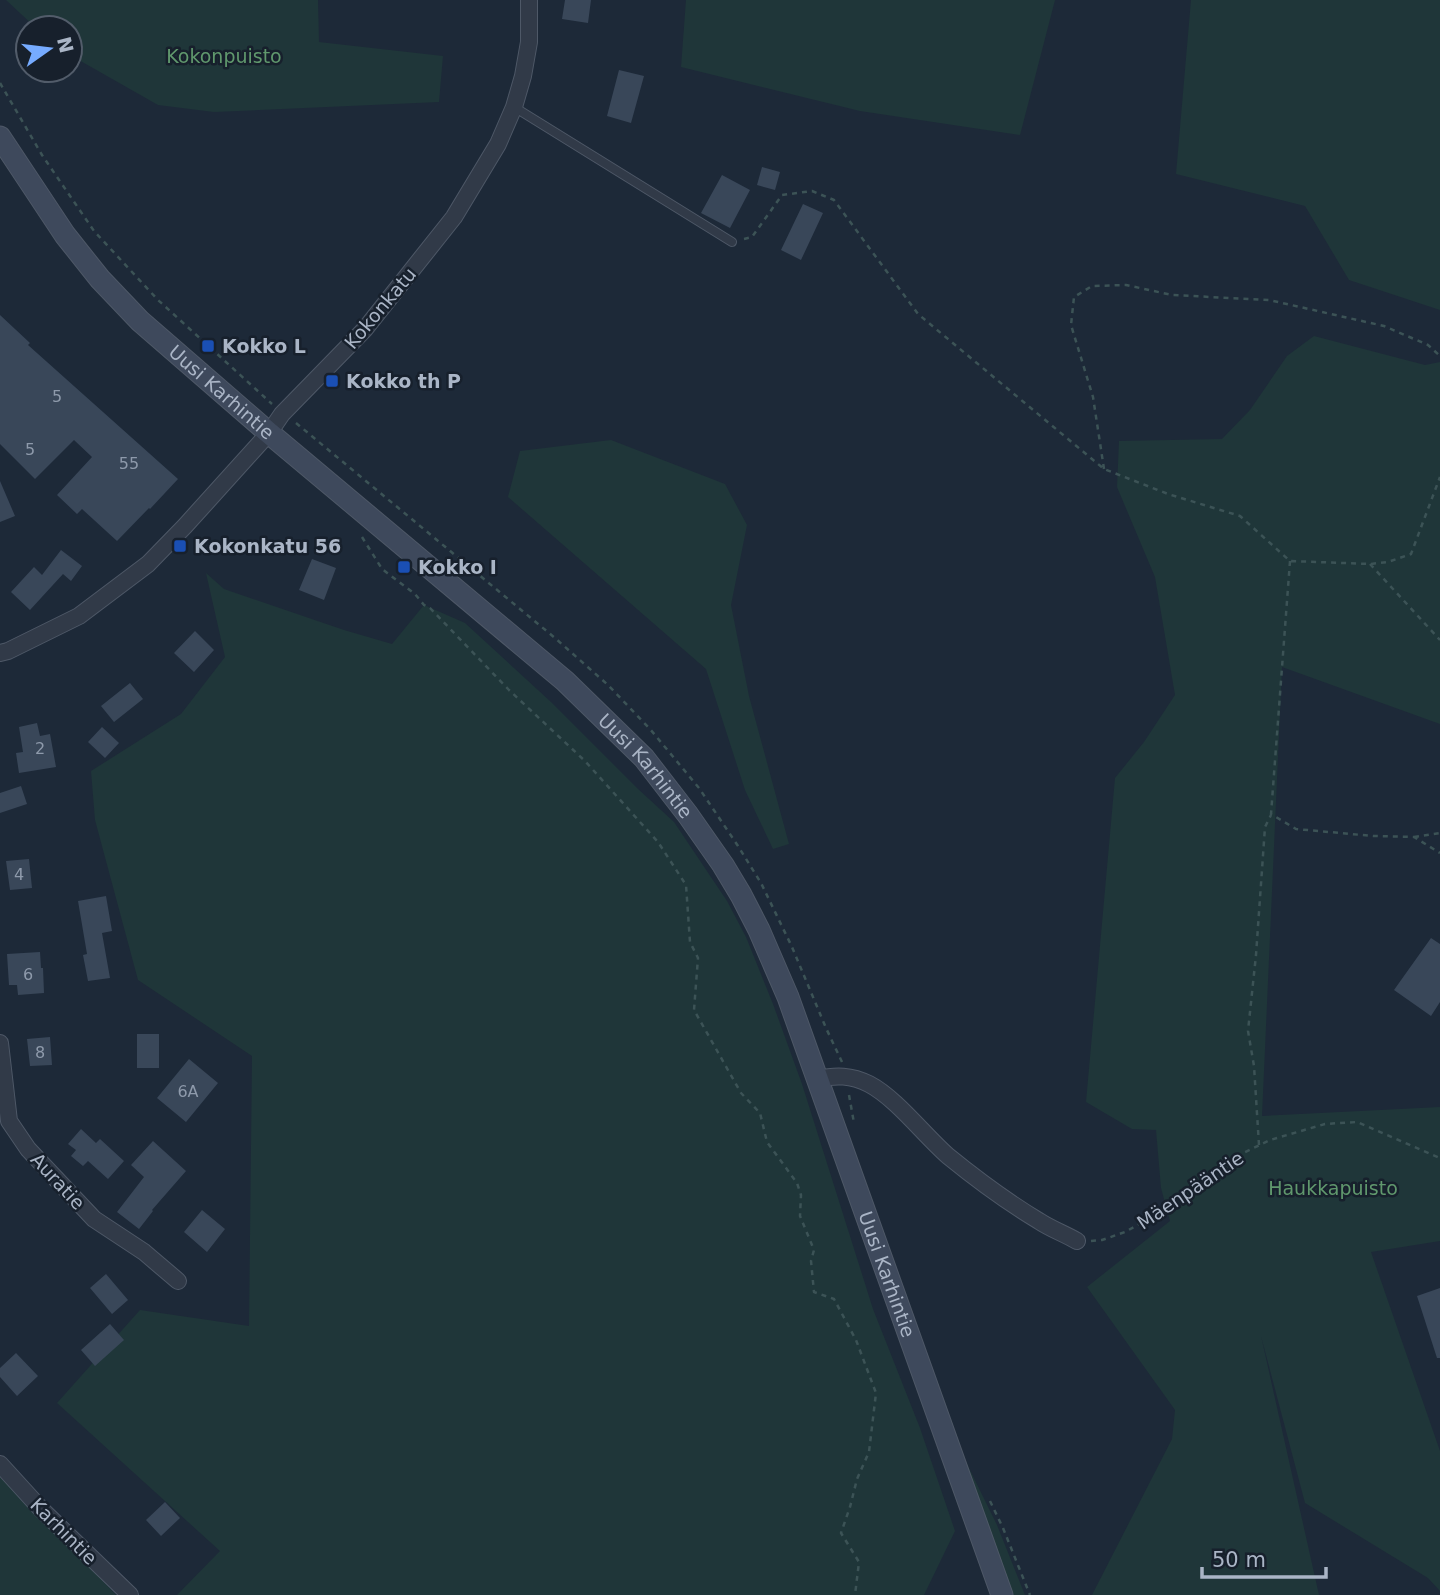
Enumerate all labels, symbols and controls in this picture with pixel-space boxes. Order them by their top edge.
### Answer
north arrow [14,14,84,84]
text: N [53,35,78,55]
park label: Kokonpuisto [166,45,282,67]
street label: Kokonkatu [340,263,420,353]
place label: Kokko L [222,335,306,357]
marker: Kokko L [200,338,216,354]
street label: Uusi Karhintie [165,340,279,444]
place label: Kokko th P [346,370,461,392]
marker: Kokko th P [324,373,340,389]
house number: 5 [52,387,62,406]
house number: 5 [25,440,35,459]
house number: 55 [119,454,139,473]
place label: Kokonkatu 56 [194,535,341,557]
marker: Kokonkatu 56 [172,538,188,554]
place label: Kokko I [418,556,497,578]
marker: Kokko I [396,559,412,575]
street label: Uusi Karhintie [594,709,697,823]
house number: 2 [35,739,45,758]
house number: 4 [14,865,24,884]
house number: 6 [23,965,33,984]
house number: 8 [35,1043,45,1062]
house number: 6A [177,1082,199,1101]
street label: Mäenpääntie [1133,1146,1247,1234]
street label: Auratie [26,1148,90,1214]
park label: Haukkapuisto [1268,1177,1398,1199]
street label: Uusi Karhintie [855,1208,920,1340]
street label: Karhintie [26,1493,102,1569]
scale bar [1202,1536,1326,1580]
text: 50 m [1212,1548,1266,1572]

